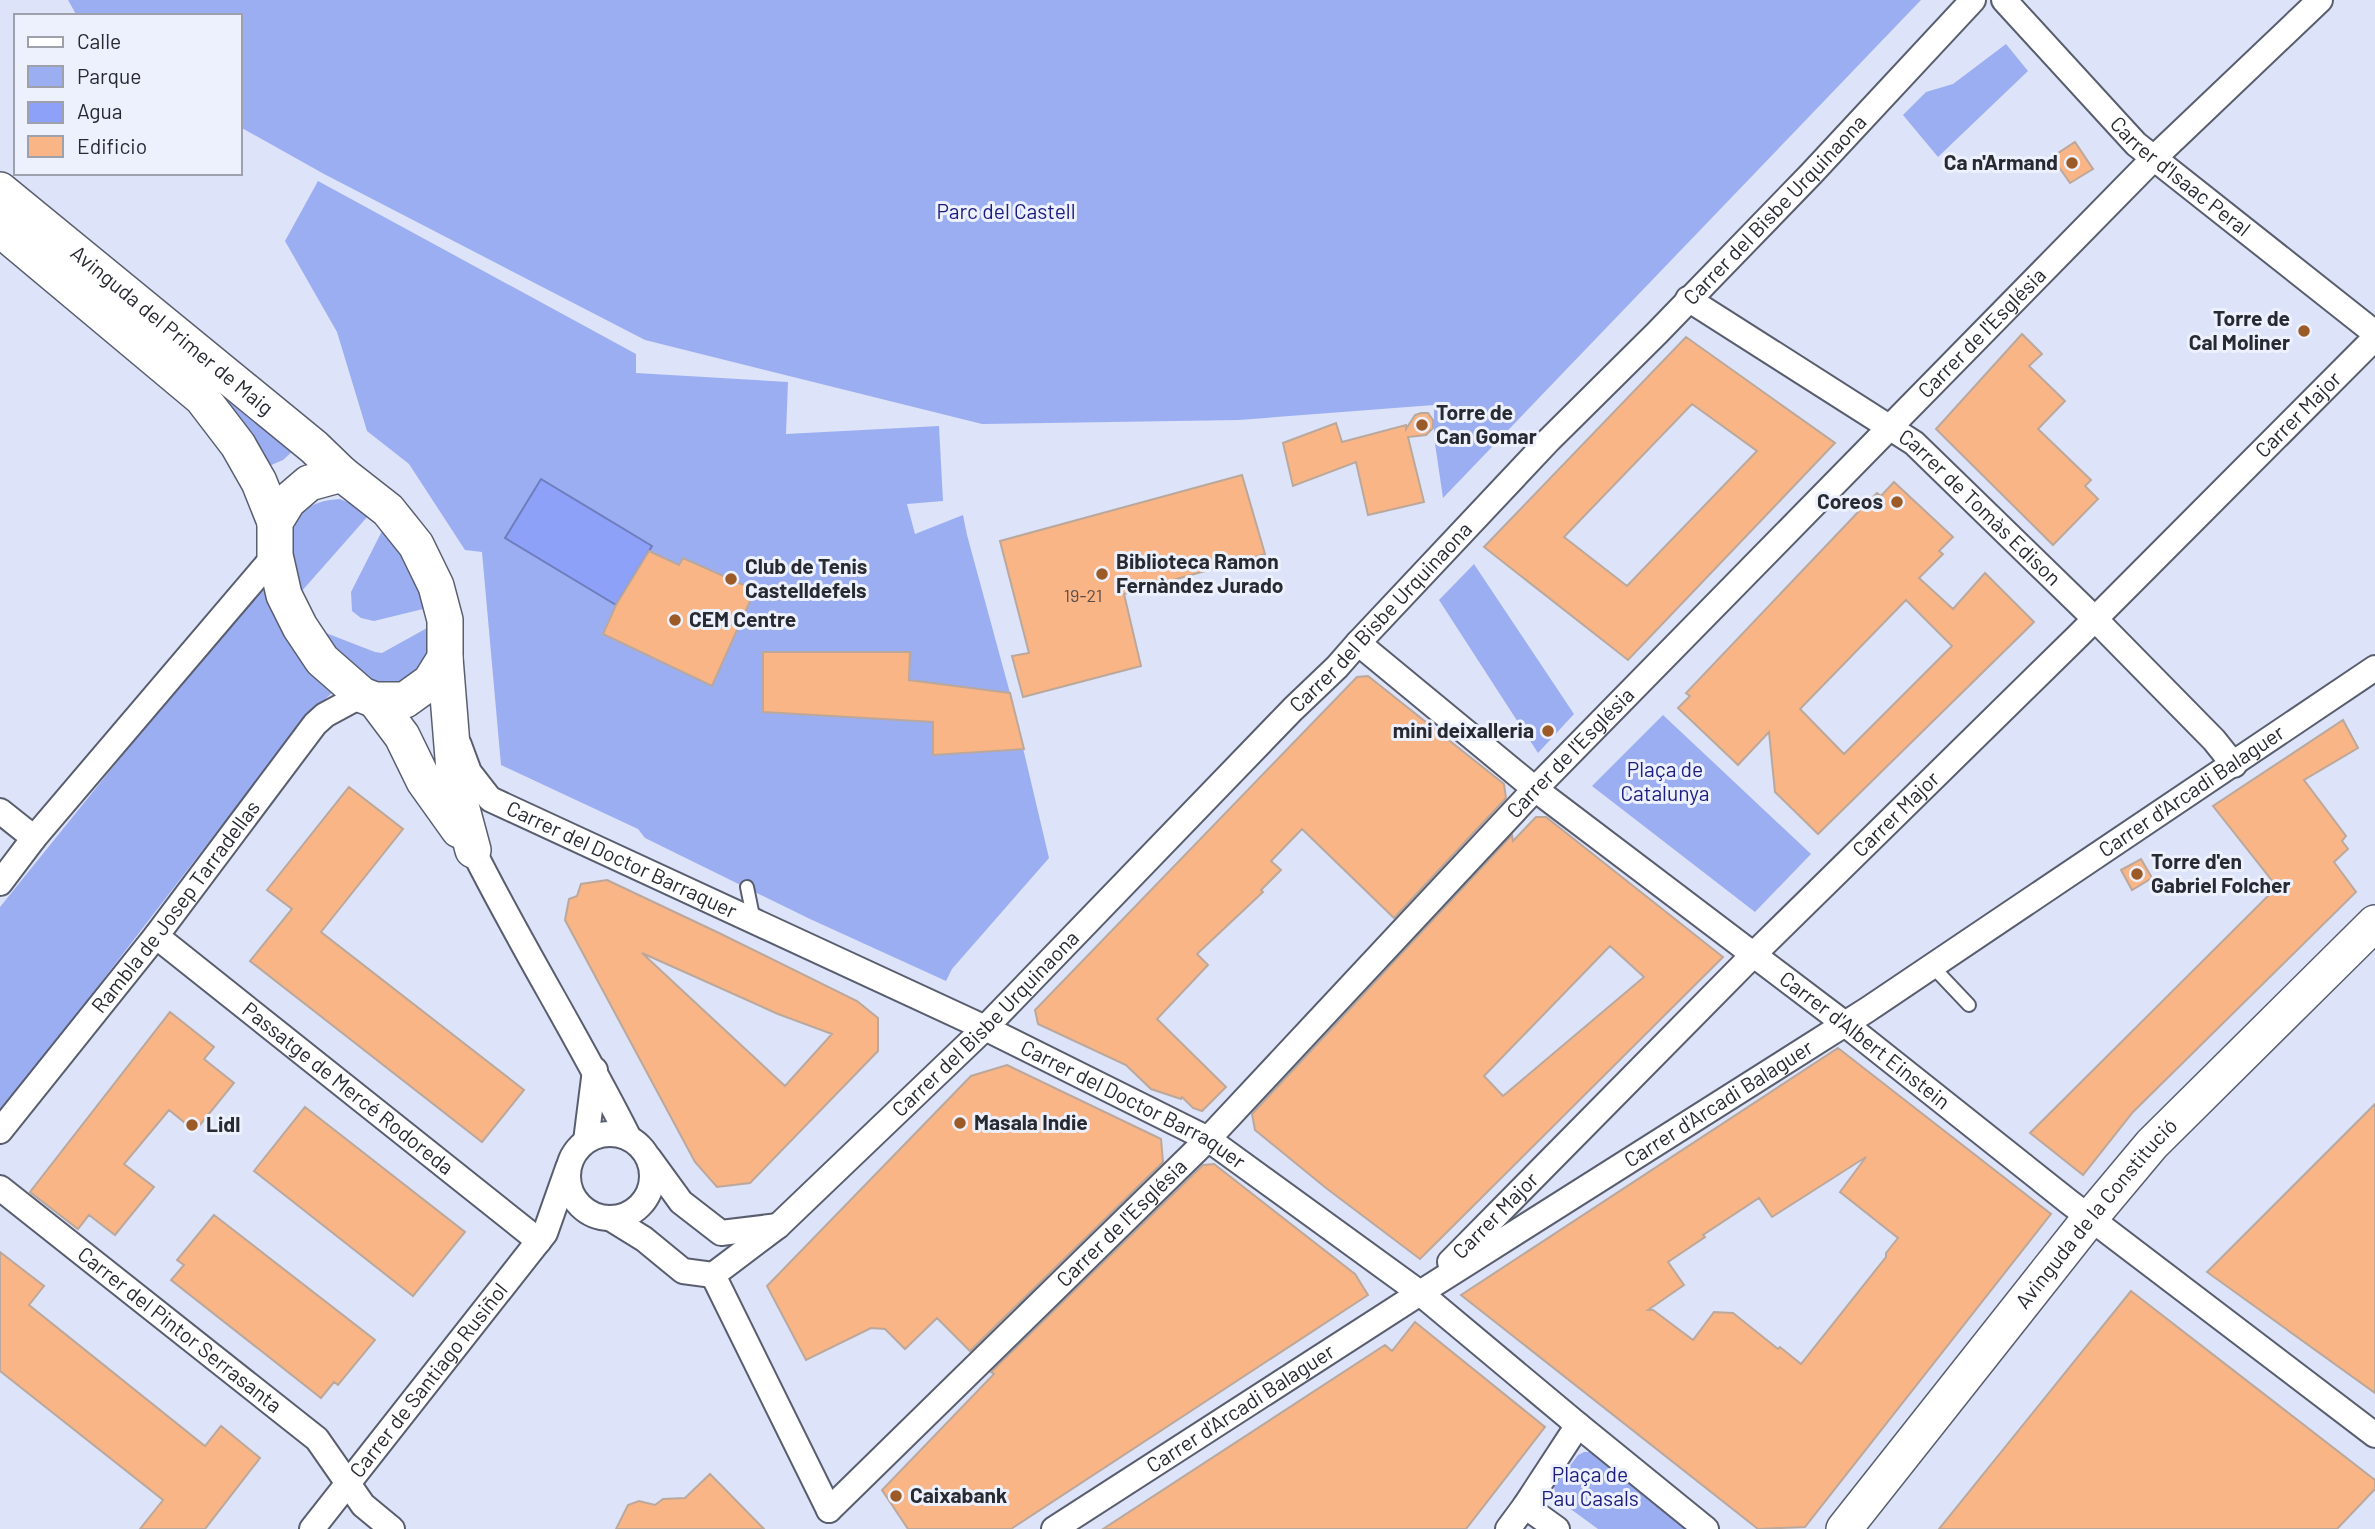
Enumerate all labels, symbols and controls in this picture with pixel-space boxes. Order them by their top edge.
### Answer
legend [14,14,242,175]
text: Calle [77,28,121,53]
text: Parque [77,63,142,88]
text: Agua [77,98,123,123]
street label: Carrer del Bisbe Urquinaona [1677,109,1871,309]
street label: Carrer d'Isaac Peral [2106,111,2256,241]
text: Edificio [77,133,147,158]
place label: Ca n'Armand [1944,149,2058,174]
marker: Ca n'Armand [2064,155,2080,171]
park label: Parc del Castell [936,198,1076,223]
street label: Avinguda del Primer de Maig [66,239,279,420]
street label: Carrer de l'Església [1912,262,2050,402]
place label: Torre de Cal Moliner [2189,305,2290,354]
marker: Torre de Cal Moliner [2296,323,2312,339]
street label: Carrer Major [2249,365,2346,462]
place label: Torre de Can Gomar [1436,399,1537,448]
marker: Torre de Can Gomar [1414,417,1430,433]
street label: Carrer de Tomàs Edison [1895,423,2067,590]
place label: Coreos [1817,488,1883,513]
marker: Coreos [1889,494,1905,510]
street label: Carrer del Bisbe Urquinaona [1284,516,1476,717]
place label: Biblioteca Ramon Fernàndez Jurado [1116,548,1284,597]
place label: Club de Tenis Castelldefels [745,553,867,602]
marker: Biblioteca Ramon Fernàndez Jurado [1094,566,1110,582]
marker: Club de Tenis Castelldefels [723,571,739,587]
house number: 19-21 [1064,584,1102,606]
place label: CEM Centre [689,606,796,631]
marker: CEM Centre [667,612,683,628]
street label: Carrer de l'Església [1501,682,1639,822]
place label: mini deixalleria [1393,717,1534,742]
street label: Carrer d'Arcadi Balaguer [2093,719,2289,861]
marker: mini deixalleria [1540,723,1556,739]
park label: Plaça de Catalunya [1620,756,1710,805]
street label: Carrer Major [1847,765,1944,861]
street label: Rambla de Josep Tarradellas [85,795,264,1017]
street label: Carrer del Doctor Barraquer [503,795,742,923]
place label: Torre d'en Gabriel Folcher [2151,848,2291,897]
marker: Torre d'en Gabriel Folcher [2129,866,2145,882]
street label: Carrer del Bisbe Urquinaona [886,925,1083,1121]
street label: Carrer d'Albert Einstein [1775,965,1956,1114]
street label: Passatge de Mercé Rodoreda [238,996,459,1179]
street label: Carrer d'Arcadi Balaguer [1619,1033,1817,1172]
street label: Carrer del Doctor Barraquer [1017,1034,1251,1173]
place label: Masala Indie [974,1109,1088,1134]
place label: Lidl [206,1111,240,1136]
street label: Avinguda de la Constitució [2009,1112,2182,1313]
marker: Masala Indie [952,1115,968,1131]
marker: Lidl [184,1117,200,1133]
street label: Carrer de l'Església [1051,1153,1191,1291]
street label: Carrer Major [1446,1166,1543,1263]
street label: Carrer del Pintor Serrasanta [73,1241,287,1417]
street label: Carrer de Santiago Rusiñol [343,1277,512,1482]
street label: Carrer d'Arcadi Balaguer [1141,1338,1339,1477]
park label: Plaça de Pau Casals [1541,1461,1639,1510]
place label: Caixabank [910,1482,1007,1507]
marker: Caixabank [888,1488,904,1504]

